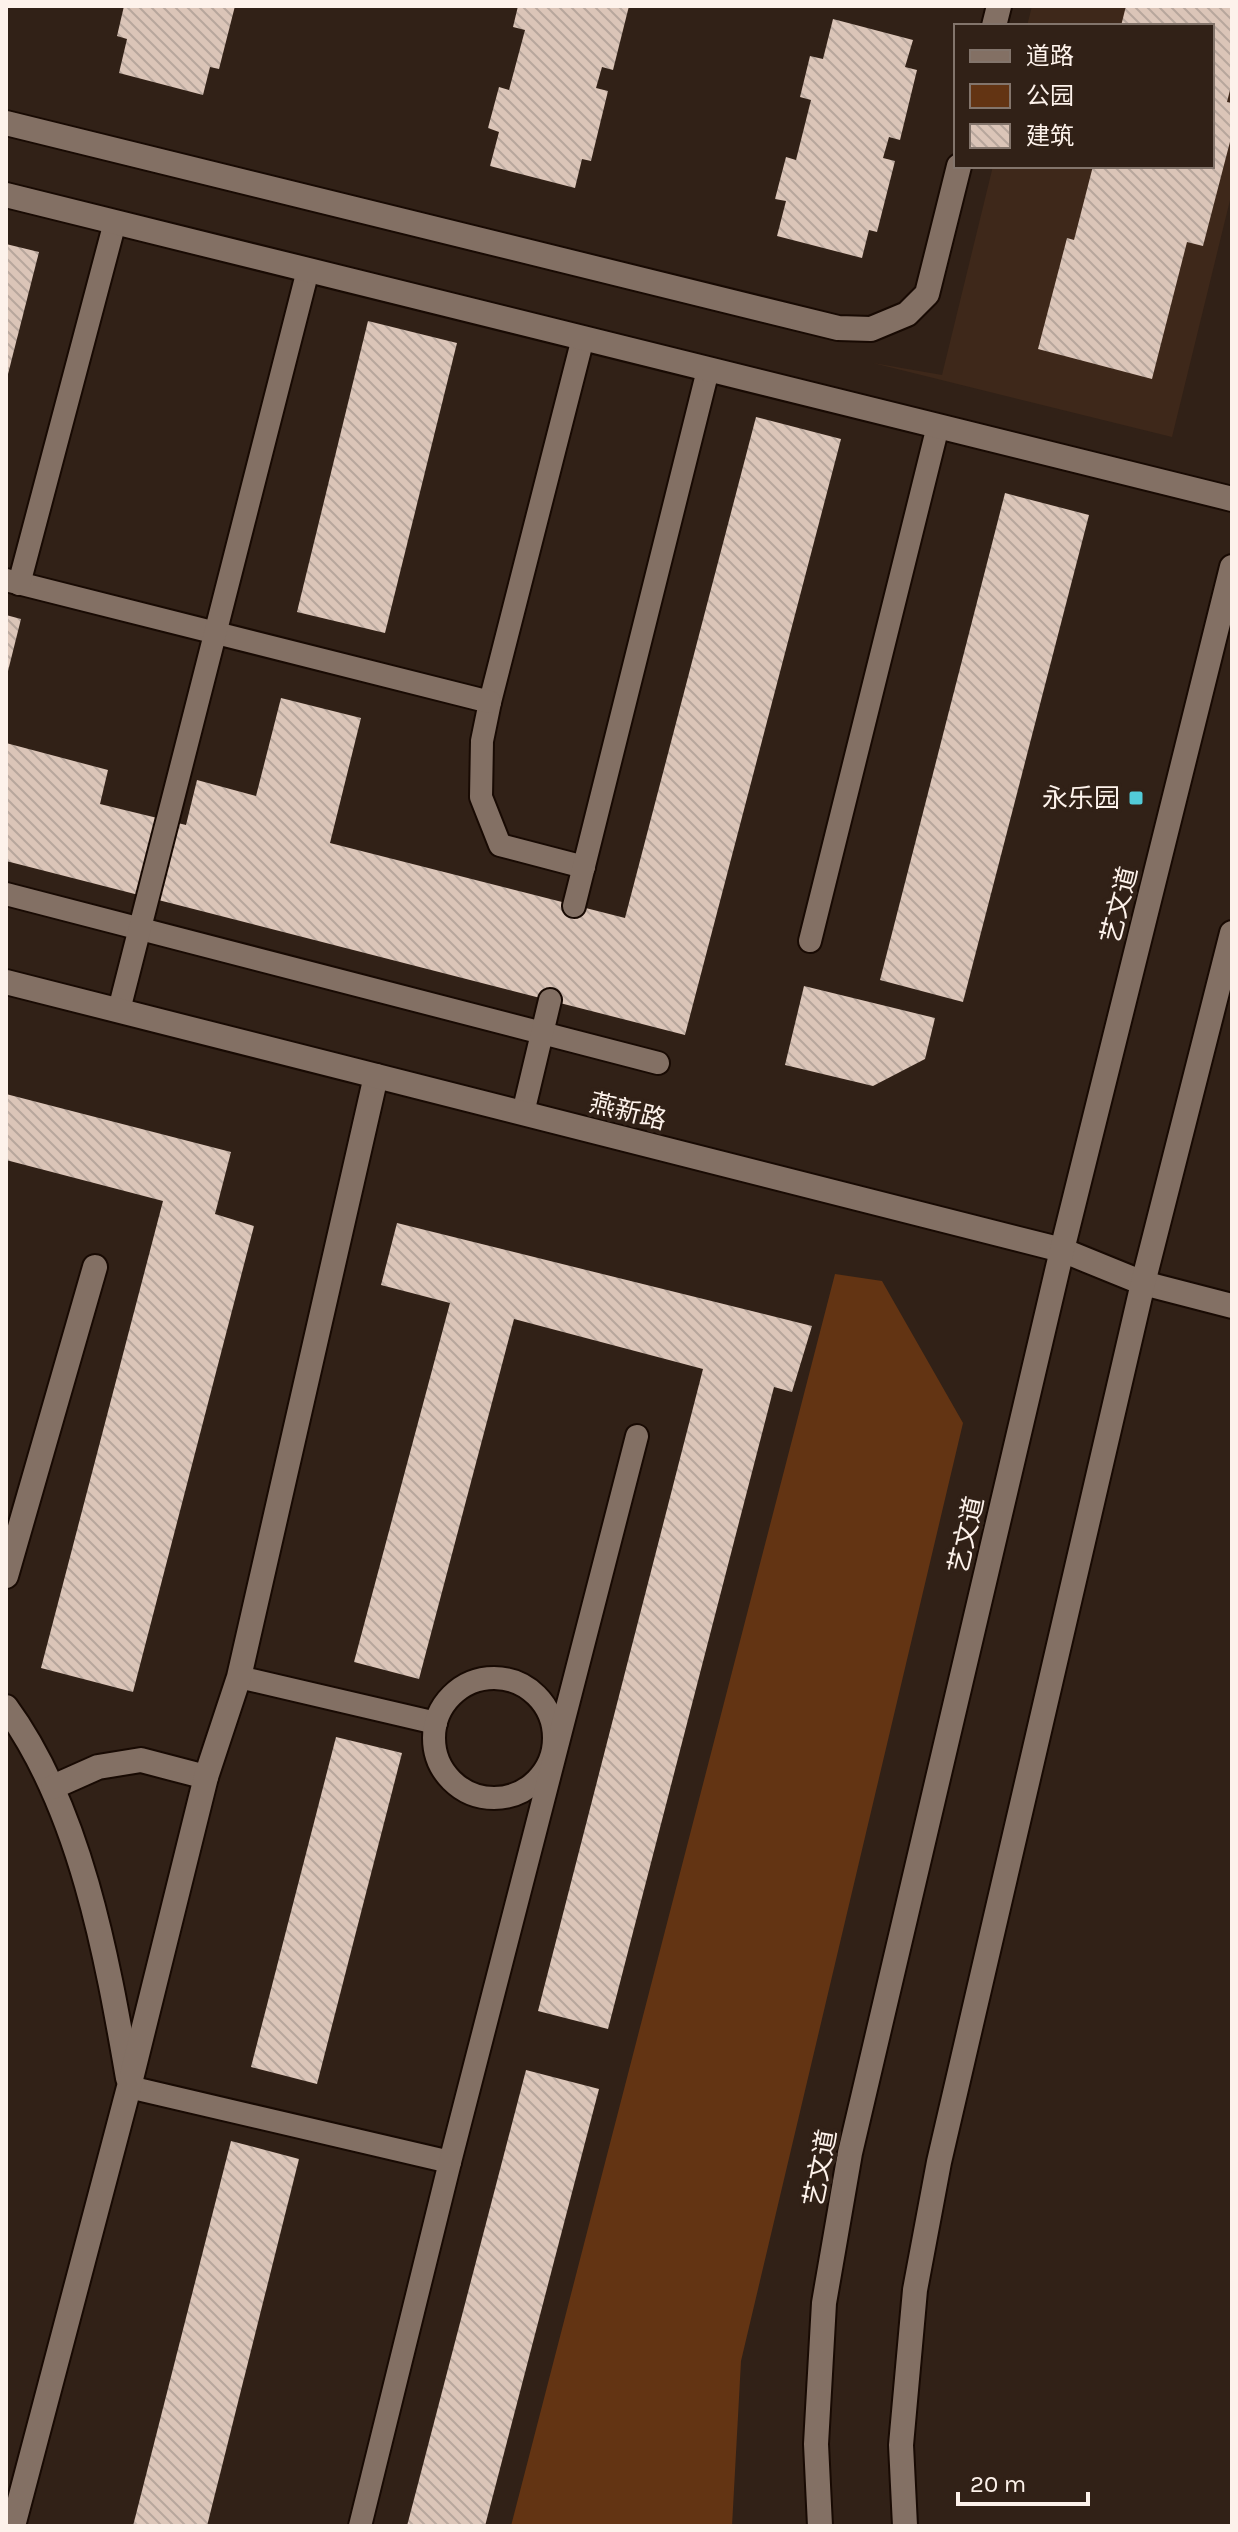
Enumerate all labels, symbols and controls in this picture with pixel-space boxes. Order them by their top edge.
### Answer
legend [954,24,1214,168]
text: 道路 [1026,42,1074,70]
text: 公园 [1026,82,1074,110]
text: 建筑 [1026,122,1074,150]
place label: 永乐园 [1042,783,1120,814]
marker: 永乐园 [1127,789,1145,807]
street label: 艺文道 [1095,864,1144,947]
street label: 燕新路 [586,1087,669,1136]
street label: 艺文道 [943,1494,990,1577]
street label: 艺文道 [798,2127,843,2209]
scale bar [958,2456,1088,2506]
text: 20 m [970,2470,1026,2498]

